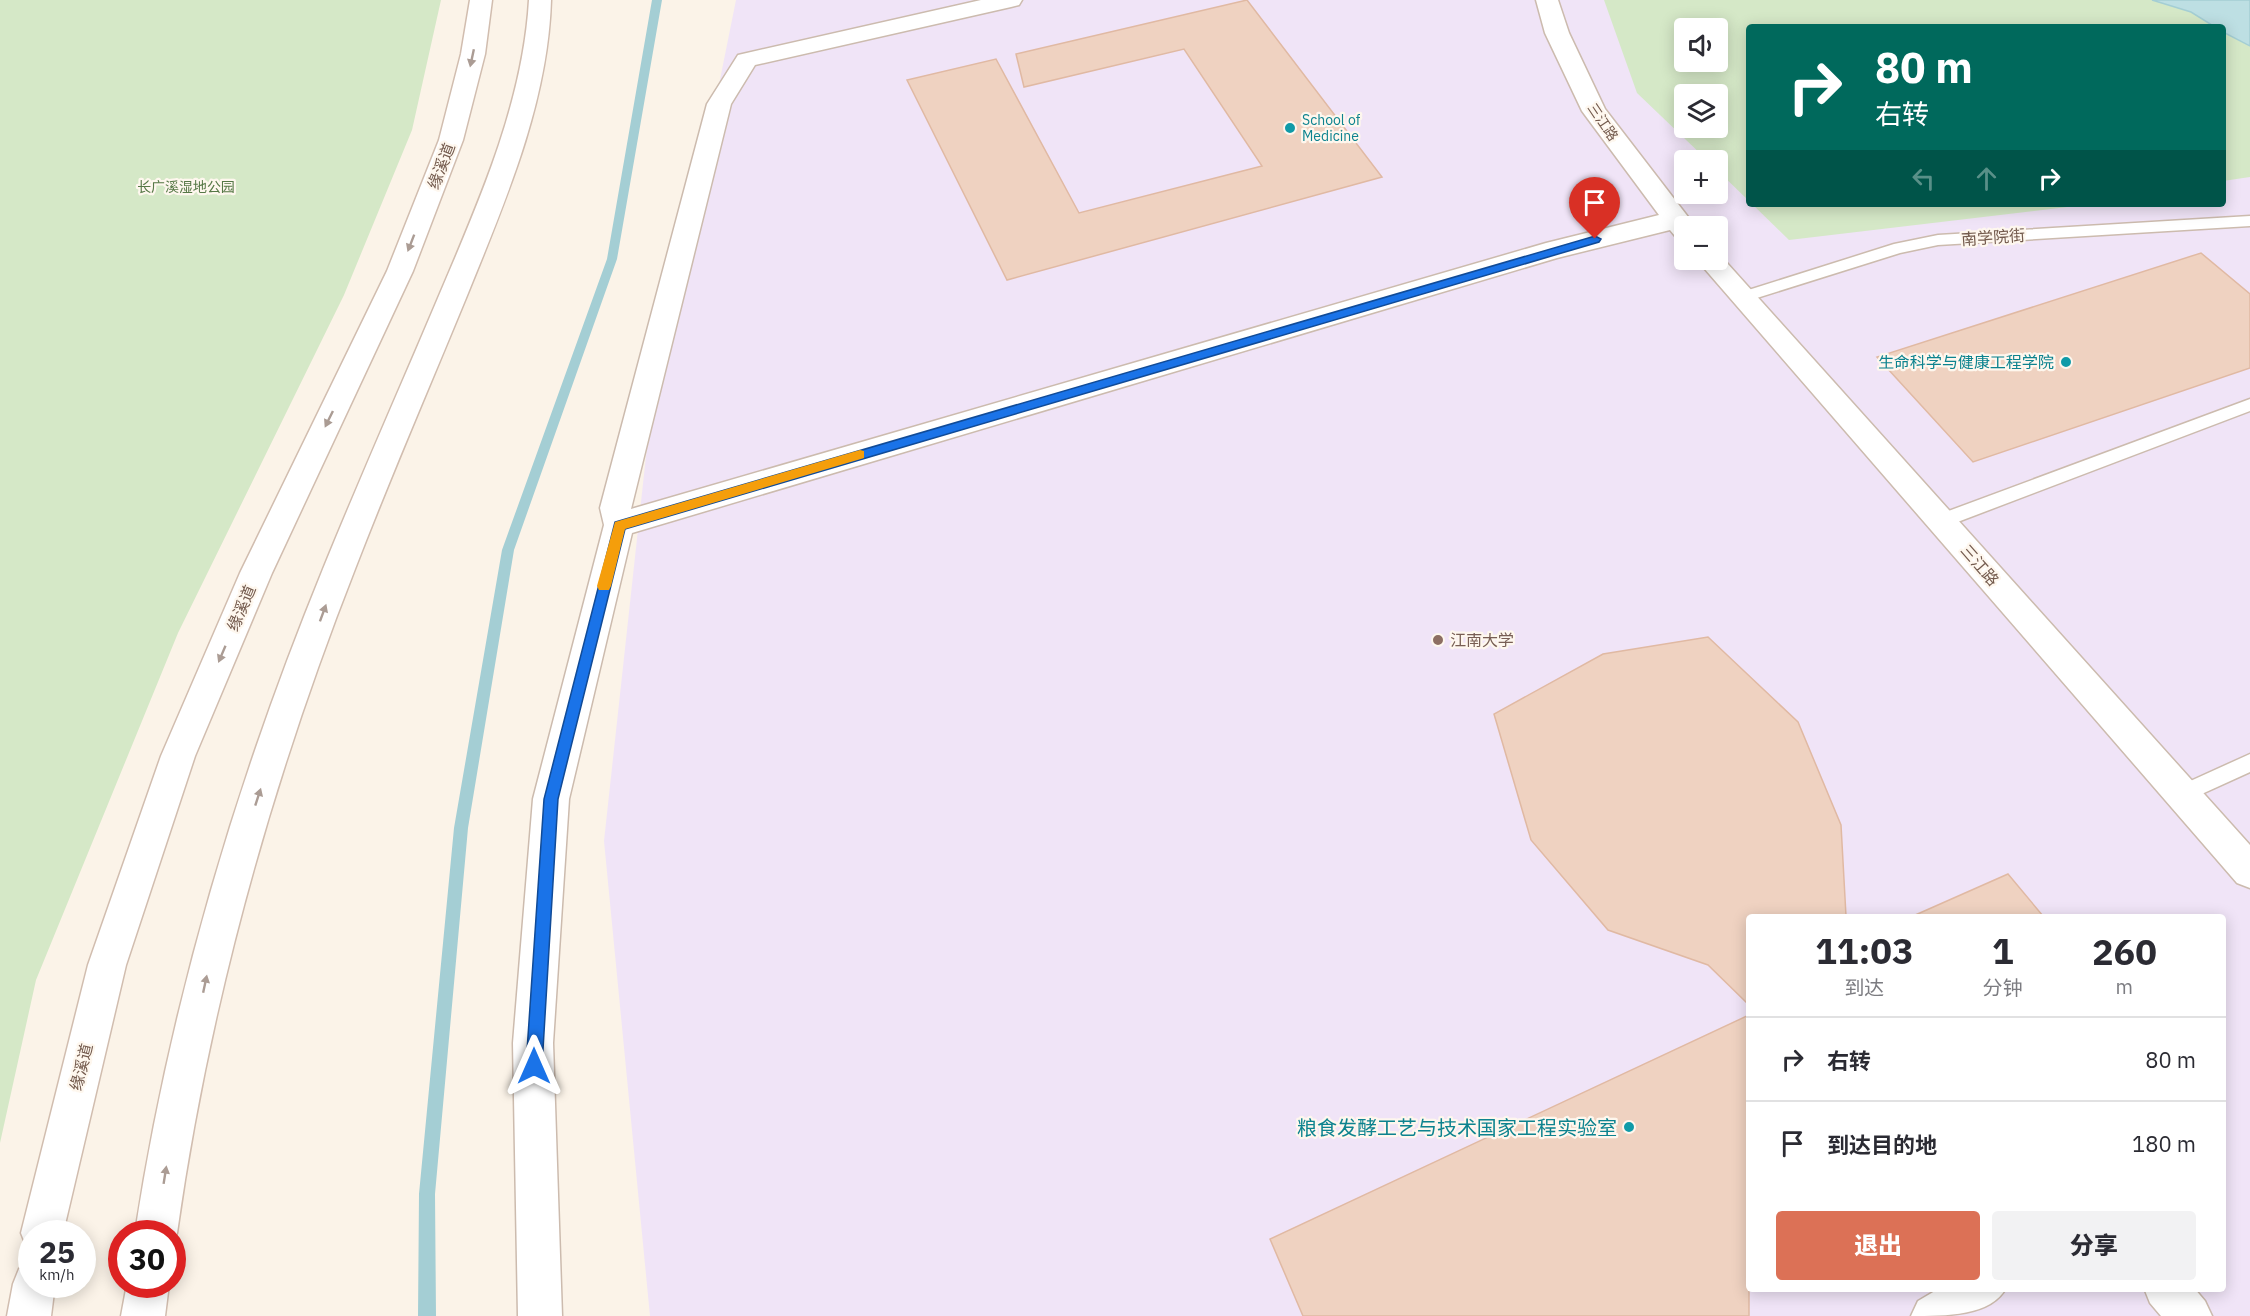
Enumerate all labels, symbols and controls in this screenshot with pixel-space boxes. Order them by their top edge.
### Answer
map controls [1674,18,1728,270]
button: sound [1674,18,1728,72]
text: 80 m [1875,40,1973,95]
icon: right [1776,48,1854,126]
one-way arrow [467,49,476,68]
button: layers [1674,84,1728,138]
text: 右转 [1875,96,1929,131]
street label: 三江路 [1584,100,1622,144]
place label: School of Medicine [1302,111,1361,145]
marker: School of Medicine [1283,121,1297,135]
street label: 缘溪道 [423,140,459,192]
button: + [1674,150,1728,204]
icon: left [1907,162,1940,195]
icon: ahead [1970,162,2003,195]
icon: right [2033,162,2066,195]
pin [1569,177,1620,239]
park label: 长广溪湿地公园 [137,178,235,196]
icon: arrive [1578,186,1611,219]
button: − [1674,216,1728,270]
street label: 南学院街 [1960,225,2026,249]
one-way arrow [406,234,416,252]
place label: 生命科学与健康工程学院 [1878,352,2054,372]
marker: 生命科学与健康工程学院 [2059,355,2073,369]
one-way arrow [325,411,334,428]
street label: 三江路 [1957,540,2003,590]
street label: 缘溪道 [222,582,260,634]
one-way arrow [318,604,328,622]
place label: 江南大学 [1450,630,1514,650]
marker: 江南大学 [1431,633,1445,647]
one-way arrow [217,645,226,663]
one-way arrow [254,788,264,806]
text: 11:03 [1815,927,1914,974]
text: 1 [1992,927,2014,974]
text: 260 [2092,928,2157,975]
text: m [2116,973,2133,1000]
text: 到达 [1844,974,1884,1001]
text: 分钟 [1983,974,2023,1001]
one-way arrow [201,975,210,994]
position arrow [502,1034,566,1098]
street label: 缘溪道 [65,1041,97,1093]
icon: right [1776,1043,1809,1076]
text: 80 m [2145,1045,2196,1074]
text: 右转 [1827,1046,1871,1075]
place label: 粮食发酵工艺与技术国家工程实验室 [1297,1114,1617,1141]
marker: 粮食发酵工艺与技术国家工程实验室 [1622,1120,1636,1134]
icon: arrive [1776,1127,1809,1160]
text: 180 m [2132,1129,2196,1158]
text: 到达目的地 [1827,1130,1937,1159]
one-way arrow [160,1166,169,1185]
button: 退出 [1776,1211,1980,1280]
button: 分享 [1992,1211,2196,1280]
speed limit sign: 30 [108,1220,186,1298]
text: 25 [39,1232,75,1271]
text: km/h [39,1265,75,1284]

